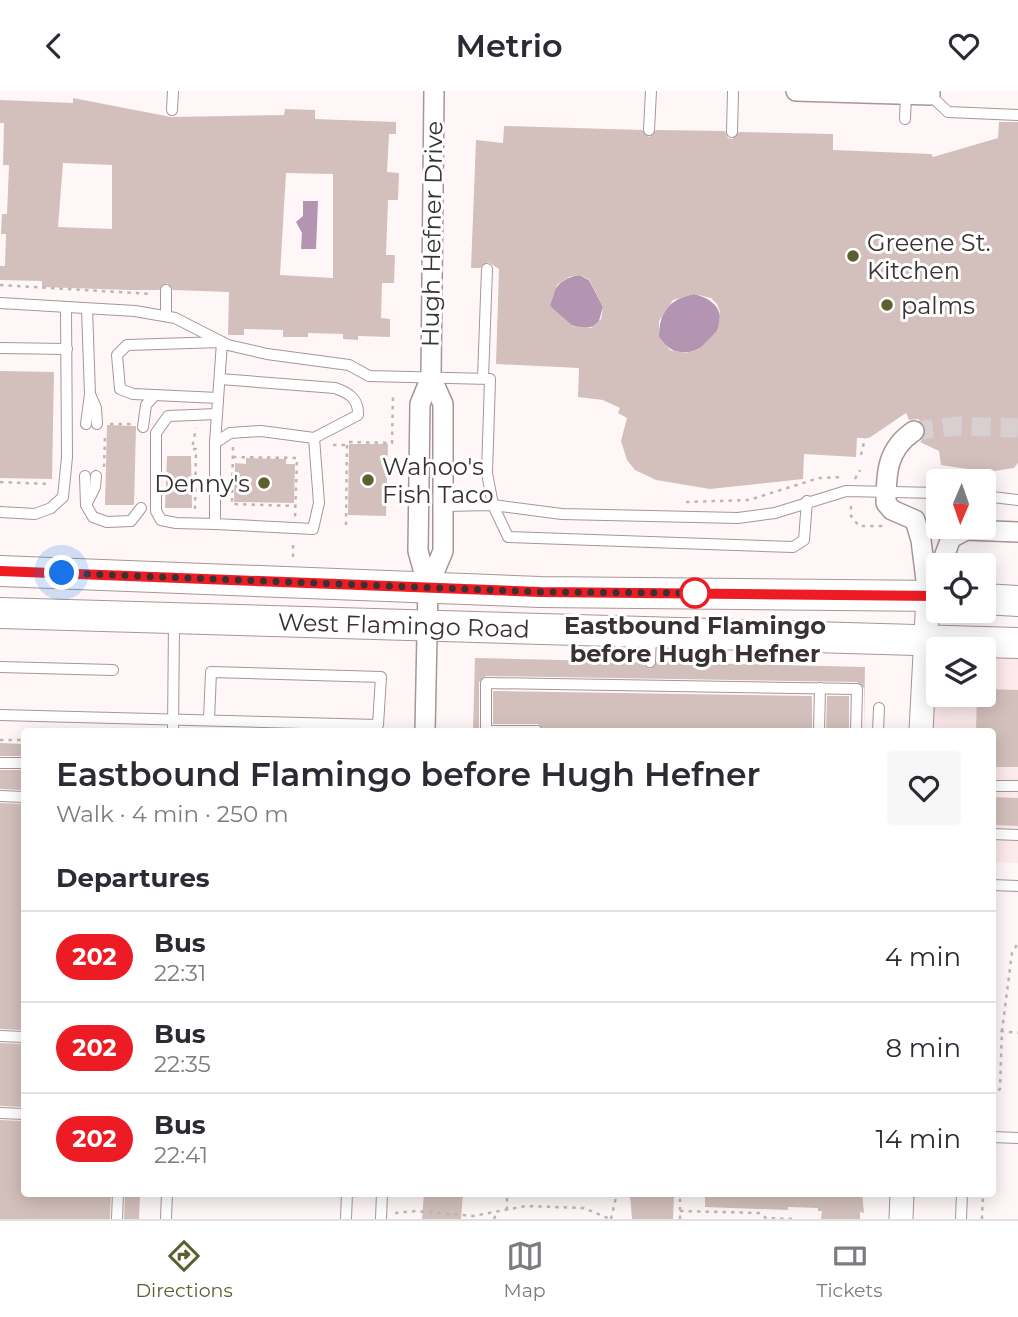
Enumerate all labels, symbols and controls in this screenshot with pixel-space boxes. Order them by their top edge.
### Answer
text: Metrio [455,26,563,65]
icon: back [35,27,73,65]
icon: heart [945,27,983,65]
street label: Hugh Hefner Drive [416,121,448,347]
place label: Greene St. Kitchen [867,228,991,285]
marker: Greene St. Kitchen [845,248,861,264]
place label: palms [901,291,975,320]
marker: palms [879,297,895,313]
place label: Wahoo's Fish Taco [382,452,493,509]
place label: Denny's [154,469,250,498]
north arrow [926,469,996,539]
map controls [926,469,996,707]
marker: Wahoo's Fish Taco [360,472,376,488]
marker: Denny's [256,475,272,491]
button: locate [926,553,996,623]
your location [44,555,79,590]
marker: Eastbound Flamingo before Hugh Hefner [680,578,710,608]
street label: West Flamingo Road [277,607,530,643]
place label: Eastbound Flamingo before Hugh Hefner [564,611,826,668]
button: layers [926,637,996,707]
button: heart [887,751,961,825]
text: Eastbound Flamingo before Hugh Hefner [56,754,760,794]
text: Walk · 4 min · 250 m [56,800,289,828]
text: Departures [56,862,210,894]
text: Bus [154,927,206,959]
text: 4 min [885,941,961,973]
text: 202 [72,942,117,971]
text: 22:31 [154,959,206,987]
text: Bus [154,1018,206,1050]
text: 8 min [885,1032,961,1064]
text: 202 [72,1033,117,1062]
text: 22:35 [154,1050,211,1078]
text: Bus [154,1109,206,1141]
text: 14 min [875,1123,961,1155]
text: 202 [72,1124,117,1153]
text: 22:41 [154,1141,208,1169]
tab: Directions [135,1237,233,1302]
tab: Map [504,1237,546,1302]
tab: Tickets [817,1237,883,1302]

